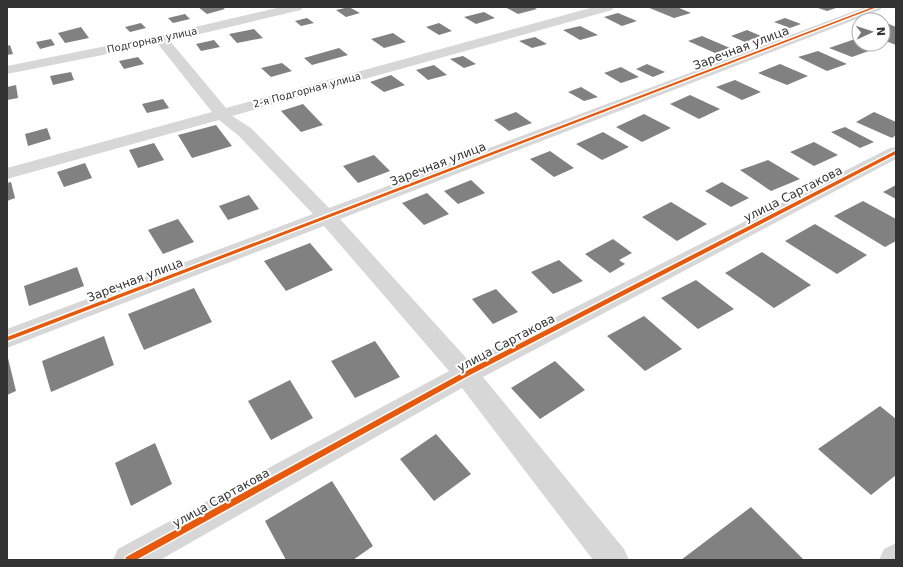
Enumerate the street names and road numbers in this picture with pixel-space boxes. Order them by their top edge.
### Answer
street label: Заречная улица [691,23,791,73]
street label: Подгорная улица [106,25,198,55]
street label: 2-я Подгорная улица [252,70,362,110]
street label: Заречная улица [388,139,488,189]
street label: улица Сартакова [741,163,845,225]
street label: Заречная улица [85,255,185,305]
street label: улица Сартакова [455,311,557,375]
street label: улица Сартакова [170,466,272,530]

